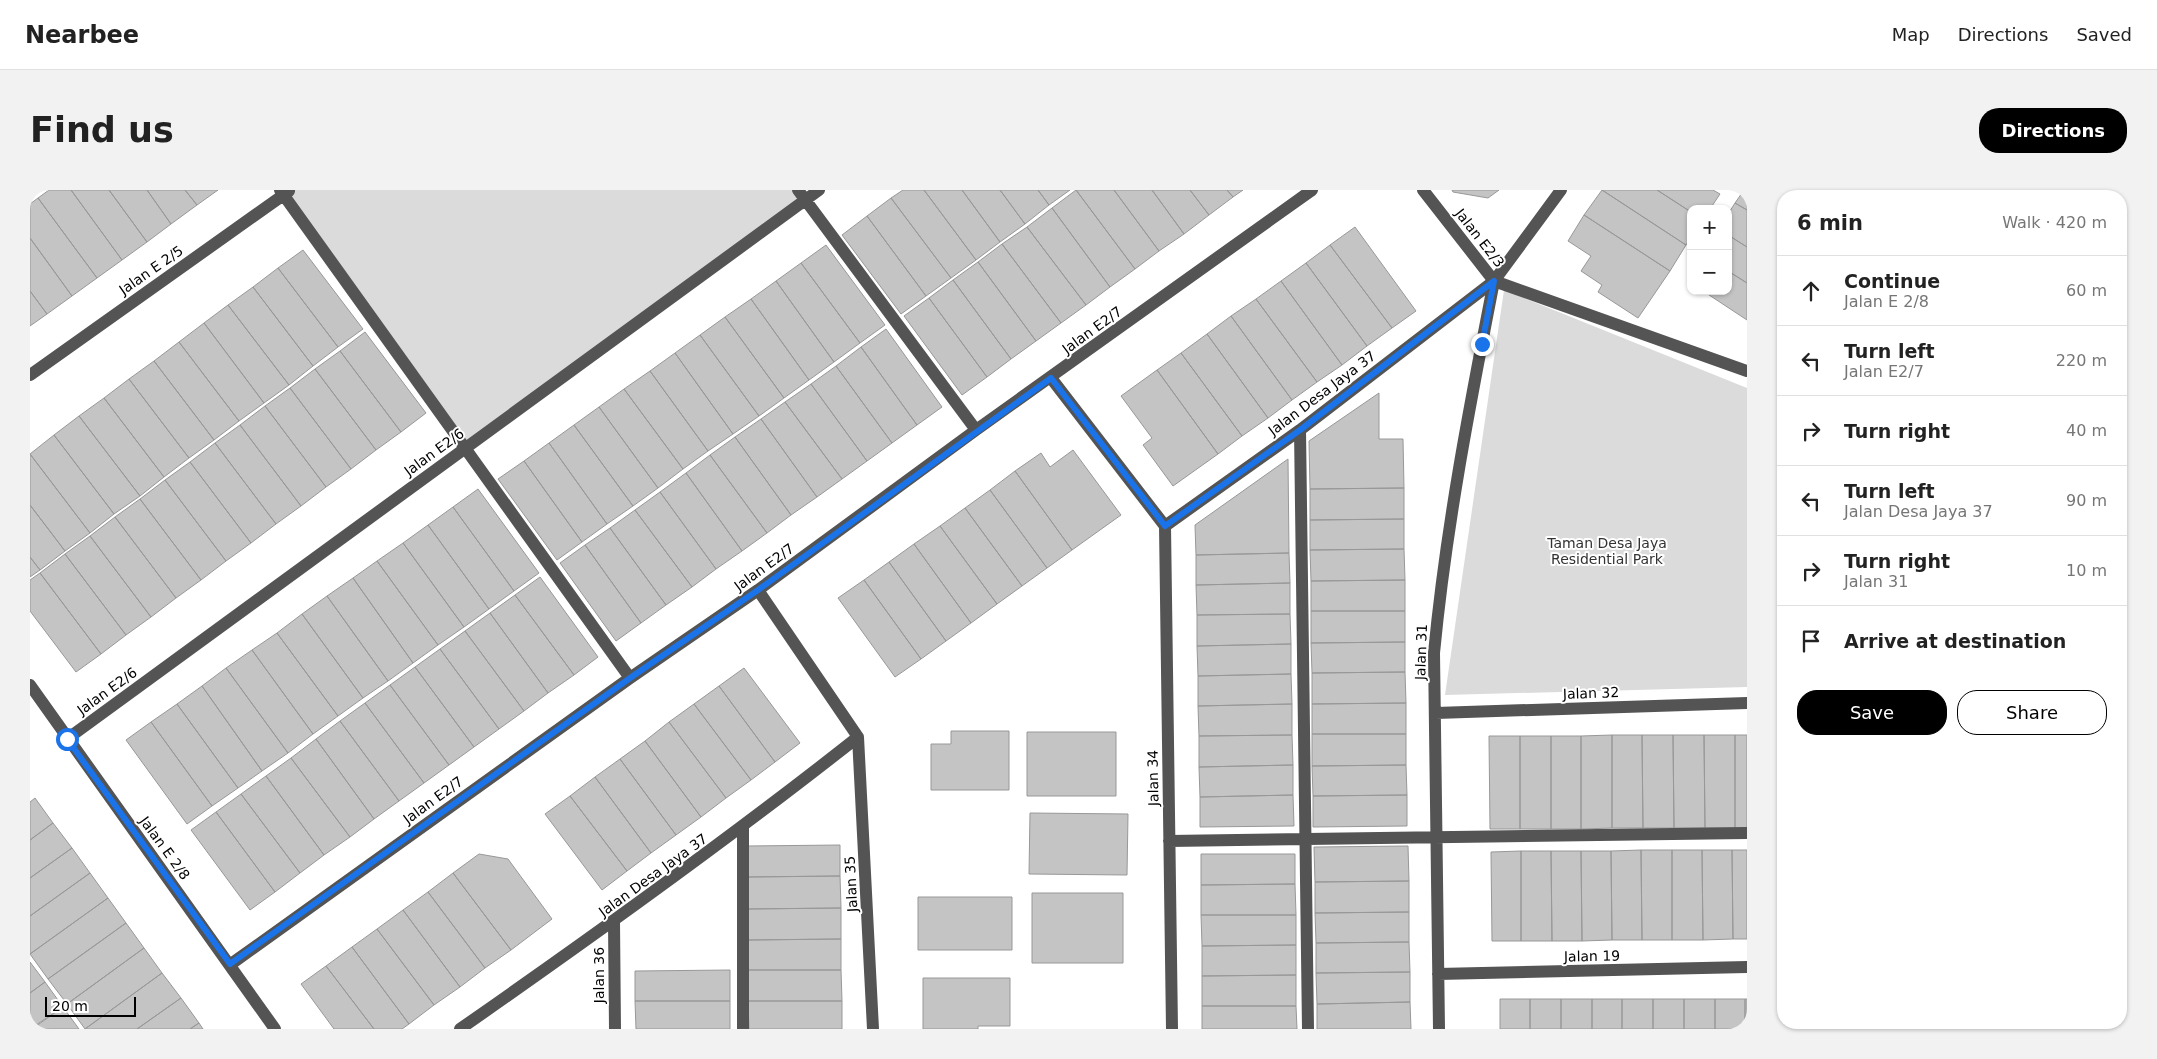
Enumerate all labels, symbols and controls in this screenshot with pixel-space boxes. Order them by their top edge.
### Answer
text: Nearbee [25,21,139,49]
text: Map [1892,24,1930,45]
text: Directions [1958,24,2048,45]
text: Saved [2076,24,2132,45]
button: Directions [1979,108,2127,153]
text: Find us [30,110,174,150]
street label: Jalan E2/3 [1452,205,1508,270]
map controls [1687,205,1732,295]
button: + [1687,205,1732,250]
text: 6 min [1797,211,1863,235]
text: Walk · 420 m [2002,213,2107,232]
street label: Jalan E 2/5 [115,242,186,298]
button: − [1687,250,1732,295]
text: Continue [1844,270,1940,292]
icon: ahead [1797,277,1825,305]
text: 60 m [2066,281,2107,300]
text: Jalan E 2/8 [1844,292,1929,311]
street label: Jalan E2/7 [1058,303,1125,358]
route end [1471,333,1494,356]
text: Turn left [1844,340,1935,362]
street label: Jalan Desa Jaya 37 [1264,347,1379,439]
icon: left [1797,347,1825,375]
text: 220 m [2056,351,2107,370]
text: Jalan E2/7 [1844,362,1924,381]
icon: right [1797,417,1825,445]
text: Turn right [1844,420,1950,442]
text: 40 m [2066,421,2107,440]
street label: Jalan E2/6 [400,425,467,480]
text: Turn left [1844,480,1935,502]
icon: left [1797,487,1825,515]
text: 90 m [2066,491,2107,510]
text: Jalan Desa Jaya 37 [1844,502,1993,521]
park label: Taman Desa Jaya Residential Park [1546,535,1667,567]
street label: Jalan E2/7 [730,540,797,595]
text: Turn right [1844,550,1950,572]
icon: right [1797,557,1825,585]
text: 10 m [2066,561,2107,580]
text: Jalan 31 [1844,572,1908,591]
street label: Jalan 31 [1412,624,1430,681]
icon: arrive [1797,627,1825,655]
text: Arrive at destination [1844,630,2066,652]
street label: Jalan E2/6 [73,664,140,719]
street label: Jalan 32 [1562,684,1619,702]
button: Save [1797,690,1947,735]
button: Share [1957,690,2107,735]
route start [56,728,79,751]
street label: Jalan 34 [1145,750,1162,807]
street label: Jalan E2/7 [399,773,466,828]
street label: Jalan E 2/8 [136,812,193,883]
street label: Jalan Desa Jaya 37 [595,830,710,920]
street label: Jalan 35 [842,855,861,914]
street label: Jalan 36 [591,947,607,1004]
street label: Jalan 19 [1563,948,1620,965]
scale bar [45,994,136,1017]
text: 20 m [52,998,88,1014]

